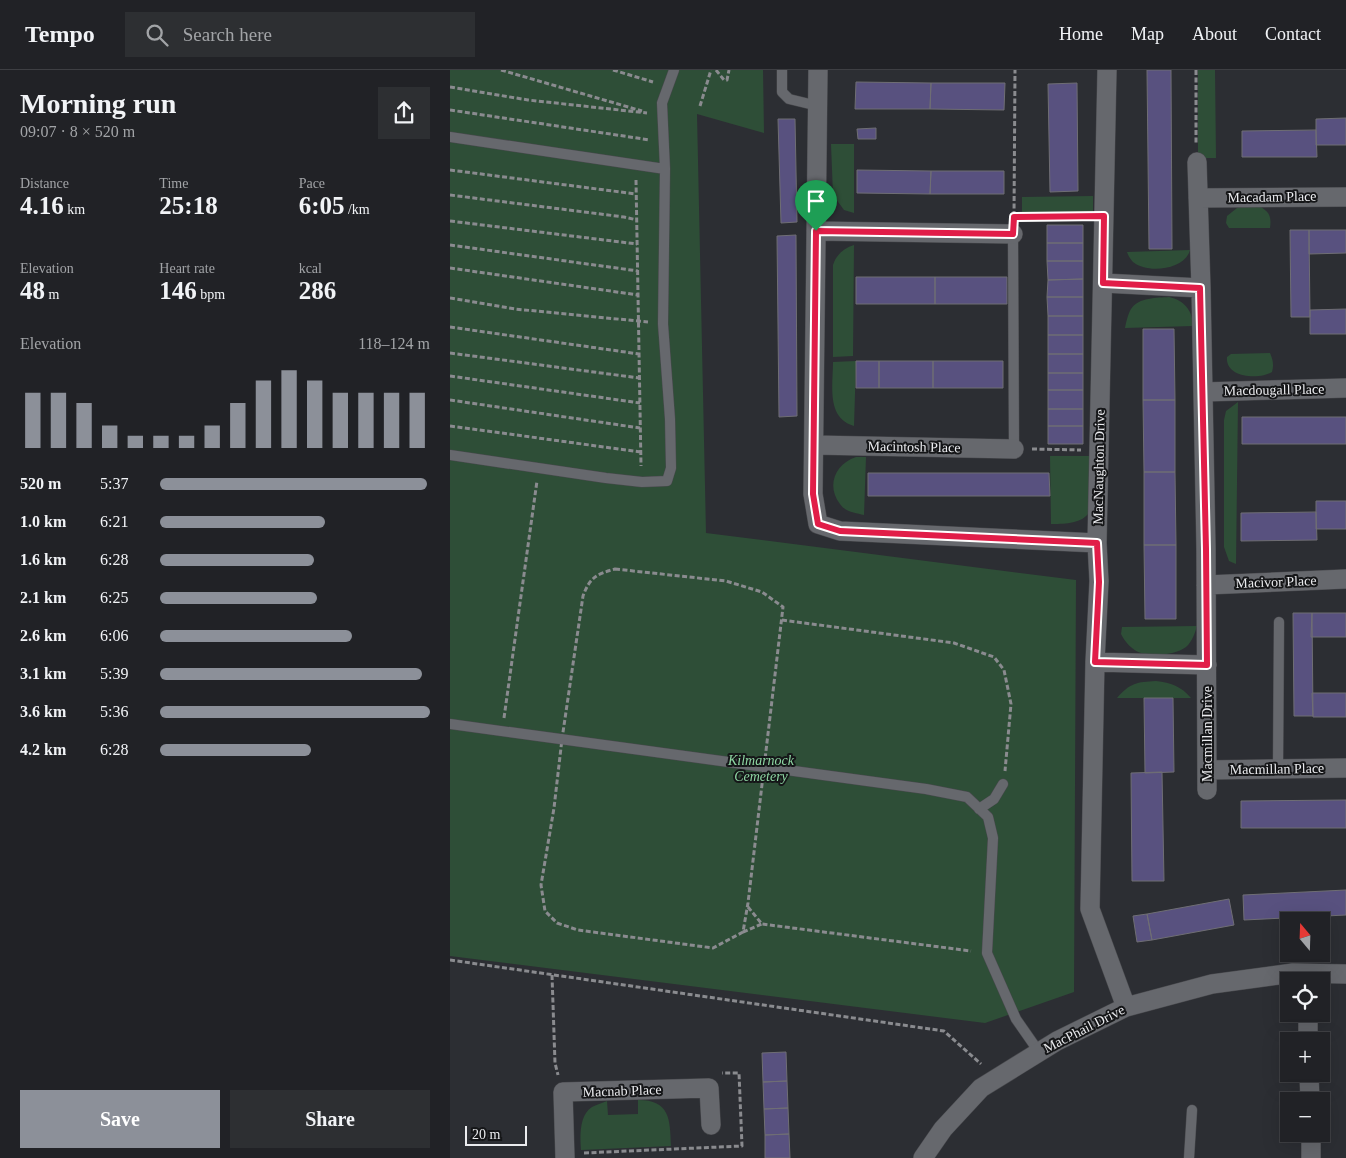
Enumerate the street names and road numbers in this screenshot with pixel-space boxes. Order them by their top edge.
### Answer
street label: Macadam Place [1227,189,1317,205]
street label: Macdougall Place [1224,382,1324,398]
street label: MacNaughton Drive [1090,409,1108,525]
street label: Macintosh Place [867,439,961,455]
street label: Macivor Place [1235,573,1317,591]
street label: Macmillan Drive [1200,686,1215,782]
street label: Macmillan Place [1230,761,1324,777]
street label: MacPhail Drive [1041,1002,1127,1056]
street label: Macnab Place [582,1082,662,1100]

